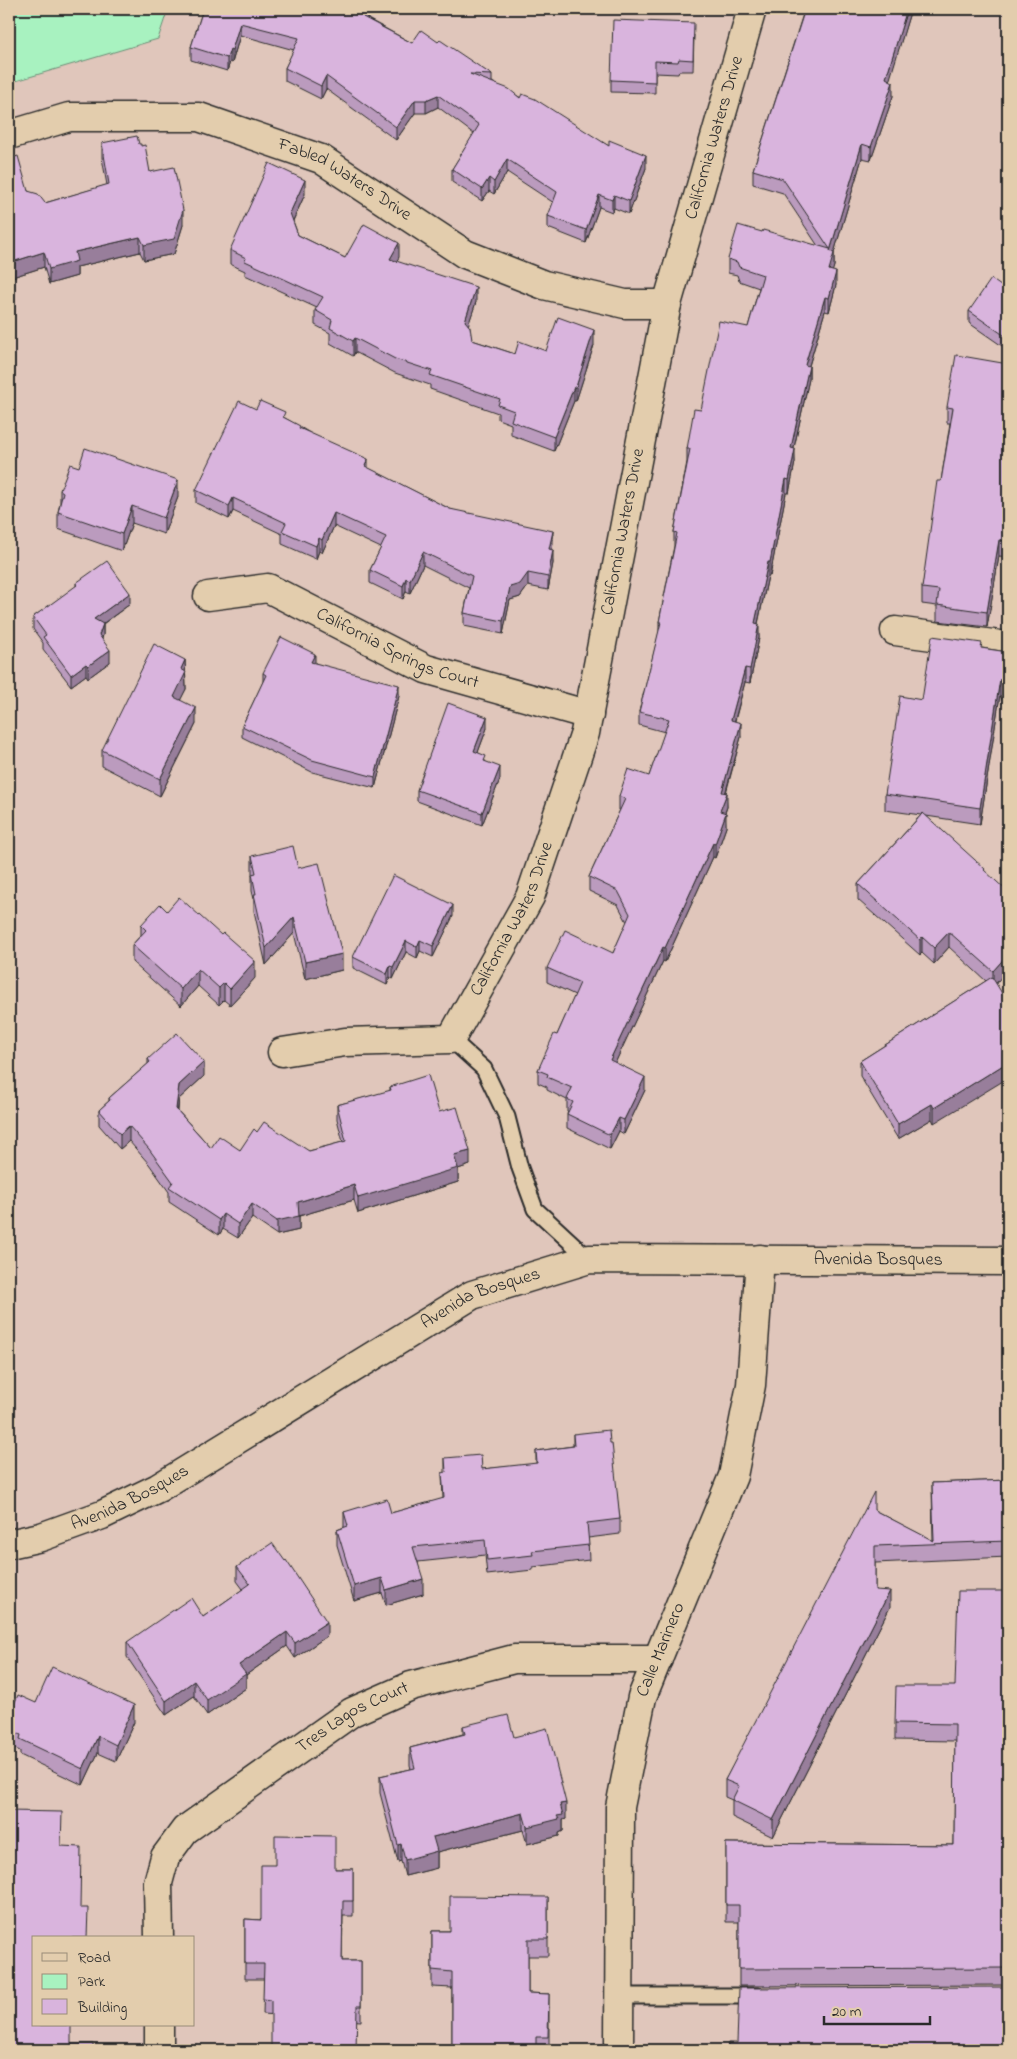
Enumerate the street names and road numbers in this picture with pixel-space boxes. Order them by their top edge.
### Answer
street label: California Waters Drive [679,52,751,223]
street label: Fabled Waters Drive [273,132,417,229]
street label: California Waters Drive [595,445,652,618]
street label: California Springs Court [311,602,482,696]
street label: California Waters Drive [464,838,561,1001]
street label: Avenida Bosques [814,1247,943,1274]
street label: Avenida Bosques [416,1262,544,1336]
street label: Avenida Bosques [67,1459,194,1538]
street label: Calle Marinero [630,1599,692,1701]
street label: Tres Lagos Court [291,1675,413,1760]

